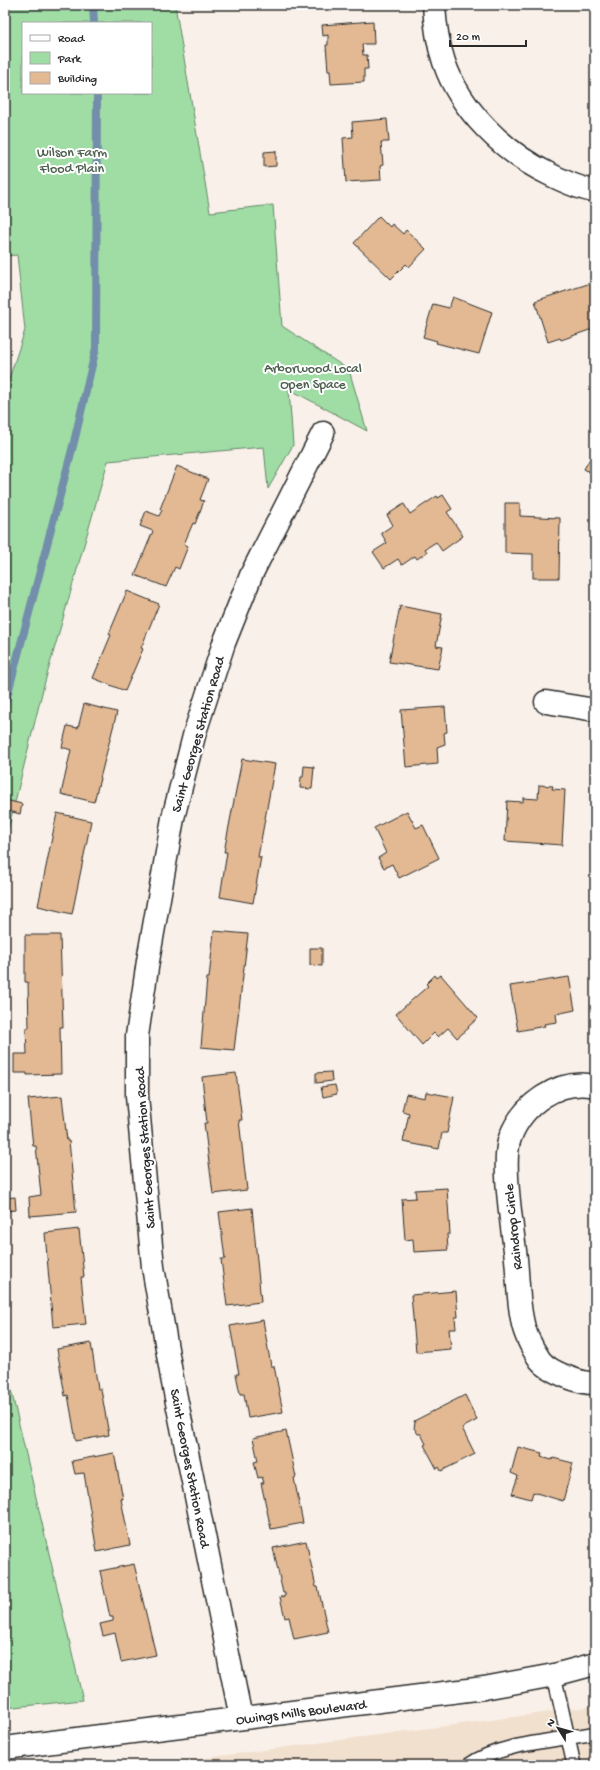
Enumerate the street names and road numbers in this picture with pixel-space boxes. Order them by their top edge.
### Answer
street label: Saint Georges Station Road [169,653,230,815]
street label: Saint Georges Station Road [132,1065,161,1229]
street label: Raindrop Circle [501,1182,527,1270]
street label: Saint Georges Station Road [165,1388,213,1551]
street label: Owings Mills Boulevard [235,1697,369,1730]

